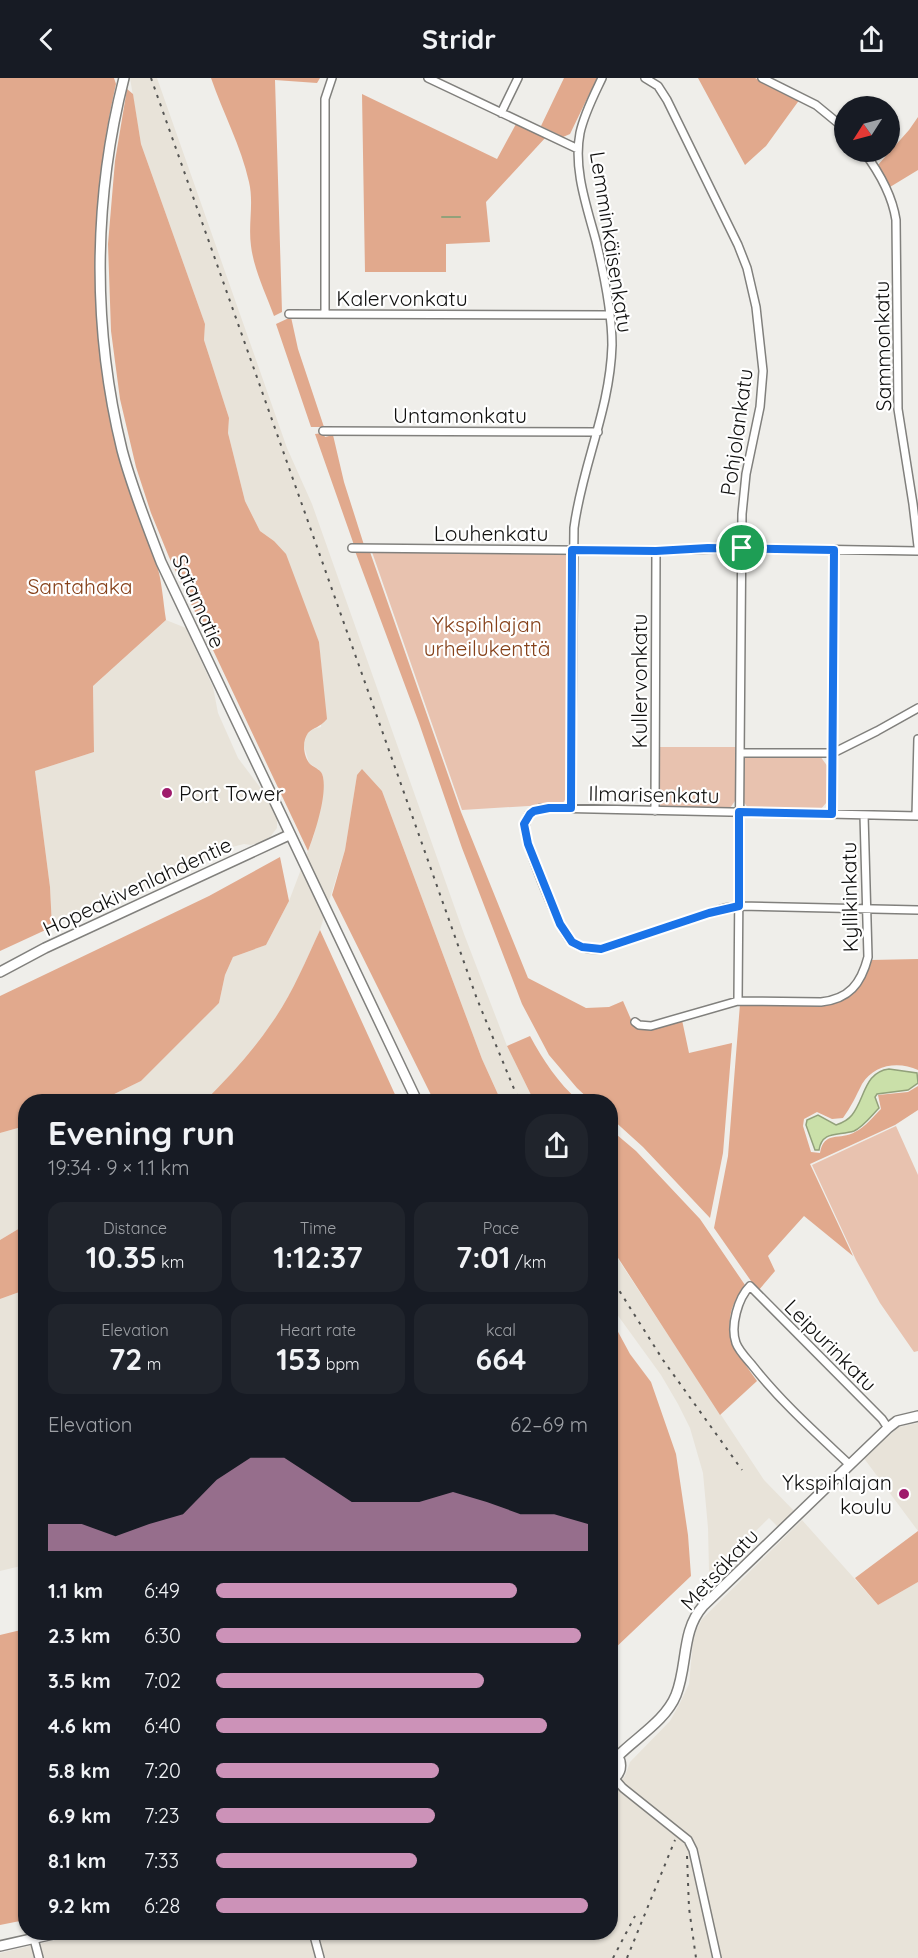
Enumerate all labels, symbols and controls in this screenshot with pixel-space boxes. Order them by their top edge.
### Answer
text: Stridr [422,22,496,56]
icon: back [30,23,63,56]
icon: share [855,23,888,56]
north arrow [834,96,900,162]
map controls [834,96,900,162]
street label: Lemminkäisenkatu [585,150,639,334]
street label: Sammonkatu [868,280,896,412]
street label: Kalervonkatu [336,285,468,311]
street label: Pohjolankatu [714,367,758,497]
street label: Untamonkatu [393,402,527,428]
street label: Louhenkatu [434,520,548,546]
pin [716,522,767,573]
icon: arrive [725,531,758,564]
street label: Satamatie [167,550,231,652]
park label: Santahaka [27,573,133,599]
park label: Ykspihlajan urheilukenttä [424,611,550,661]
street label: Kullervonkatu [626,613,652,749]
place label: Port Tower [179,780,284,806]
street label: Ilmarisenkatu [588,780,720,808]
marker: Port Tower [160,786,174,800]
street label: Hopeakivenlahdentie [38,831,236,941]
street label: Kyllikinkatu [835,841,863,953]
text: Evening run [48,1112,235,1153]
button: share [525,1114,588,1177]
text: 19:34 · 9 × 1.1 km [48,1155,189,1180]
text: Distance [103,1218,167,1238]
text: Time [300,1218,336,1238]
text: Pace [483,1218,519,1238]
text: 10.35 [86,1238,157,1276]
text: 1:12:37 [273,1238,363,1276]
text: 7:01 [456,1238,510,1276]
text: km [157,1252,184,1272]
text: /km [510,1252,546,1272]
street label: Leipurinkatu [779,1293,883,1397]
text: Elevation [101,1320,169,1340]
text: Heart rate [280,1320,356,1340]
text: kcal [486,1320,516,1340]
text: 72 [109,1340,142,1378]
text: 153 [276,1340,321,1378]
text: 664 [476,1340,526,1378]
text: m [142,1354,161,1374]
text: bpm [321,1354,360,1374]
text: Elevation [48,1412,132,1437]
text: 62–69 m [510,1412,588,1437]
place label: Ykspihlajan koulu [782,1469,892,1519]
marker: Ykspihlajan koulu [897,1487,911,1501]
street label: Metsäkatu [675,1523,763,1615]
text: 1.1 km [48,1578,103,1603]
text: 6:49 [144,1578,180,1603]
text: 2.3 km [48,1623,111,1648]
text: 6:30 [144,1623,181,1648]
text: 3.5 km [48,1668,111,1693]
text: 7:02 [144,1668,181,1693]
text: 4.6 km [48,1713,111,1738]
text: 6:40 [144,1713,181,1738]
text: 5.8 km [48,1758,110,1783]
text: 7:20 [144,1758,181,1783]
text: 6.9 km [48,1803,111,1828]
text: 7:23 [144,1803,180,1828]
text: 8.1 km [48,1848,106,1873]
text: 7:33 [144,1848,179,1873]
text: 9.2 km [48,1893,110,1918]
text: 6:28 [144,1893,180,1918]

